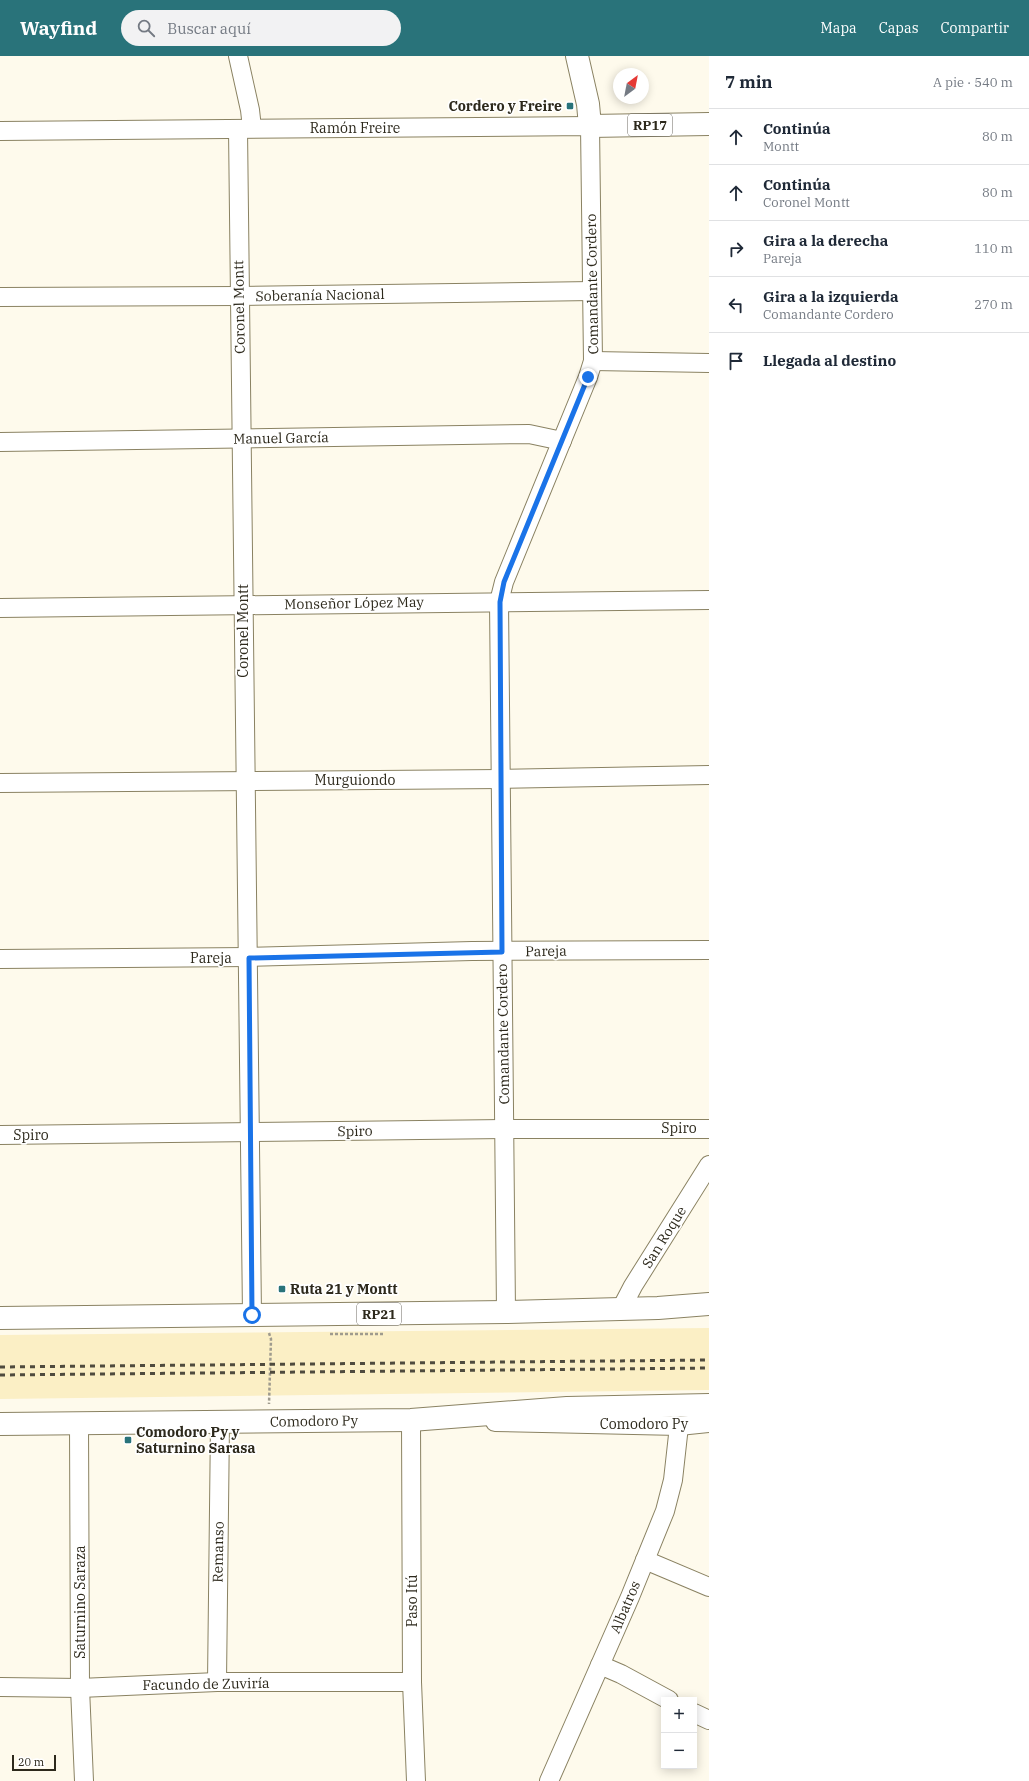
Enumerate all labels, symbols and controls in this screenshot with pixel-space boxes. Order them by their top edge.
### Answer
search box [121,10,401,46]
text: Wayfind [20,16,97,40]
icon: search [135,17,157,39]
text: Buscar aquí [167,19,251,38]
text: Mapa [821,19,857,37]
text: Capas [879,19,919,37]
text: Compartir [941,19,1009,37]
north arrow [613,68,649,104]
text: 7 min [725,71,773,93]
text: A pie · 540 m [933,74,1013,91]
place label: Cordero y Freire [449,97,562,115]
marker: Cordero y Freire [565,101,575,111]
road number: RP17 [628,114,672,136]
street label: Ramón Freire [310,119,400,137]
text: Continúa [763,119,830,138]
icon: ahead [725,126,747,148]
text: 80 m [982,128,1013,145]
text: Montt [763,138,799,155]
text: Continúa [763,175,830,194]
icon: ahead [725,182,747,204]
text: 80 m [982,184,1013,201]
text: Coronel Montt [763,194,850,211]
street label: Comandante Cordero [582,213,602,355]
text: Gira a la derecha [763,231,888,250]
icon: right [725,238,747,260]
text: 110 m [974,240,1013,257]
text: Pareja [763,250,802,267]
street label: Coronel Montt [229,260,249,354]
street label: Soberanía Nacional [255,285,385,305]
text: Gira a la izquierda [763,287,899,306]
icon: left [725,294,747,316]
text: 270 m [974,296,1013,313]
text: Comandante Cordero [763,306,894,323]
icon: arrive [725,350,747,372]
text: Llegada al destino [763,351,896,370]
route end [579,368,597,386]
street label: Manuel García [233,428,329,448]
street label: Coronel Montt [234,584,252,678]
street label: Monseñor López May [284,593,424,613]
street label: Murguiondo [314,771,396,789]
street label: Pareja [525,942,567,960]
street label: Pareja [190,949,232,967]
street label: Comandante Cordero [493,963,513,1105]
street label: Spiro [661,1119,697,1137]
street label: Spiro [337,1122,373,1140]
street label: Spiro [13,1126,49,1144]
street label: San Roque [638,1203,690,1271]
place label: Ruta 21 y Montt [290,1280,397,1298]
marker: Ruta 21 y Montt [277,1284,287,1294]
road number: RP21 [357,1303,401,1325]
route start [243,1306,261,1324]
street label: Comodoro Py [270,1411,359,1431]
street label: Comodoro Py [600,1415,689,1433]
place label: Comodoro Py y Saturnino Sarasa [136,1423,255,1457]
marker: Comodoro Py y Saturnino Sarasa [123,1435,133,1445]
street label: Remanso [208,1521,228,1583]
street label: Saturnino Saraza [71,1545,89,1659]
street label: Paso Itú [403,1574,421,1627]
street label: Albatros [606,1578,644,1636]
street label: Facundo de Zuviría [142,1674,270,1694]
map controls [661,1697,697,1769]
button: + [661,1697,697,1733]
button: − [661,1733,697,1769]
scale bar [12,1753,56,1772]
text: 20 m [18,1755,44,1769]

